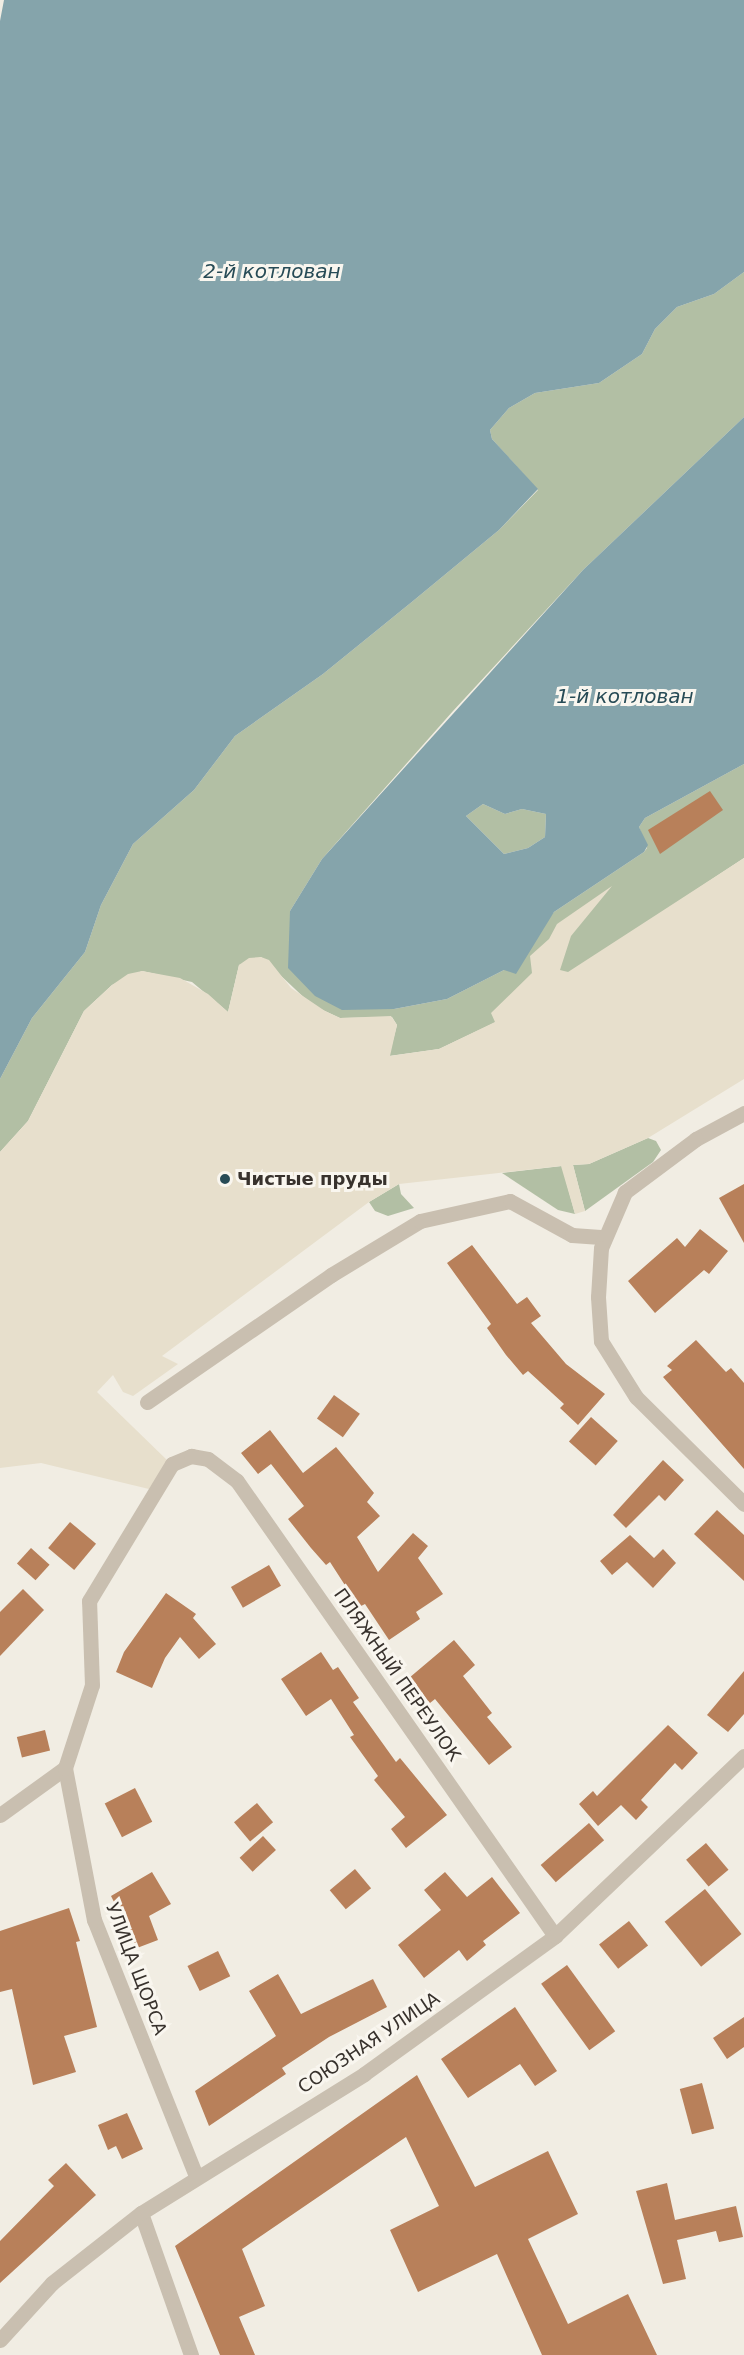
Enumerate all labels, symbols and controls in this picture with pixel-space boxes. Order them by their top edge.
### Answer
water label: 2-й котлован [203,259,341,283]
water label: 1-й котлован [556,684,694,708]
place label: Чистые пруды [237,1168,388,1190]
marker: Чистые пруды [218,1172,232,1186]
street label: ПЛЯЖНЫЙ ПЕРЕУЛОК [329,1584,465,1766]
street label: УЛИЦА ЩОРСА [101,1900,171,2038]
street label: СОЮЗНАЯ УЛИЦА [294,1988,444,2098]

